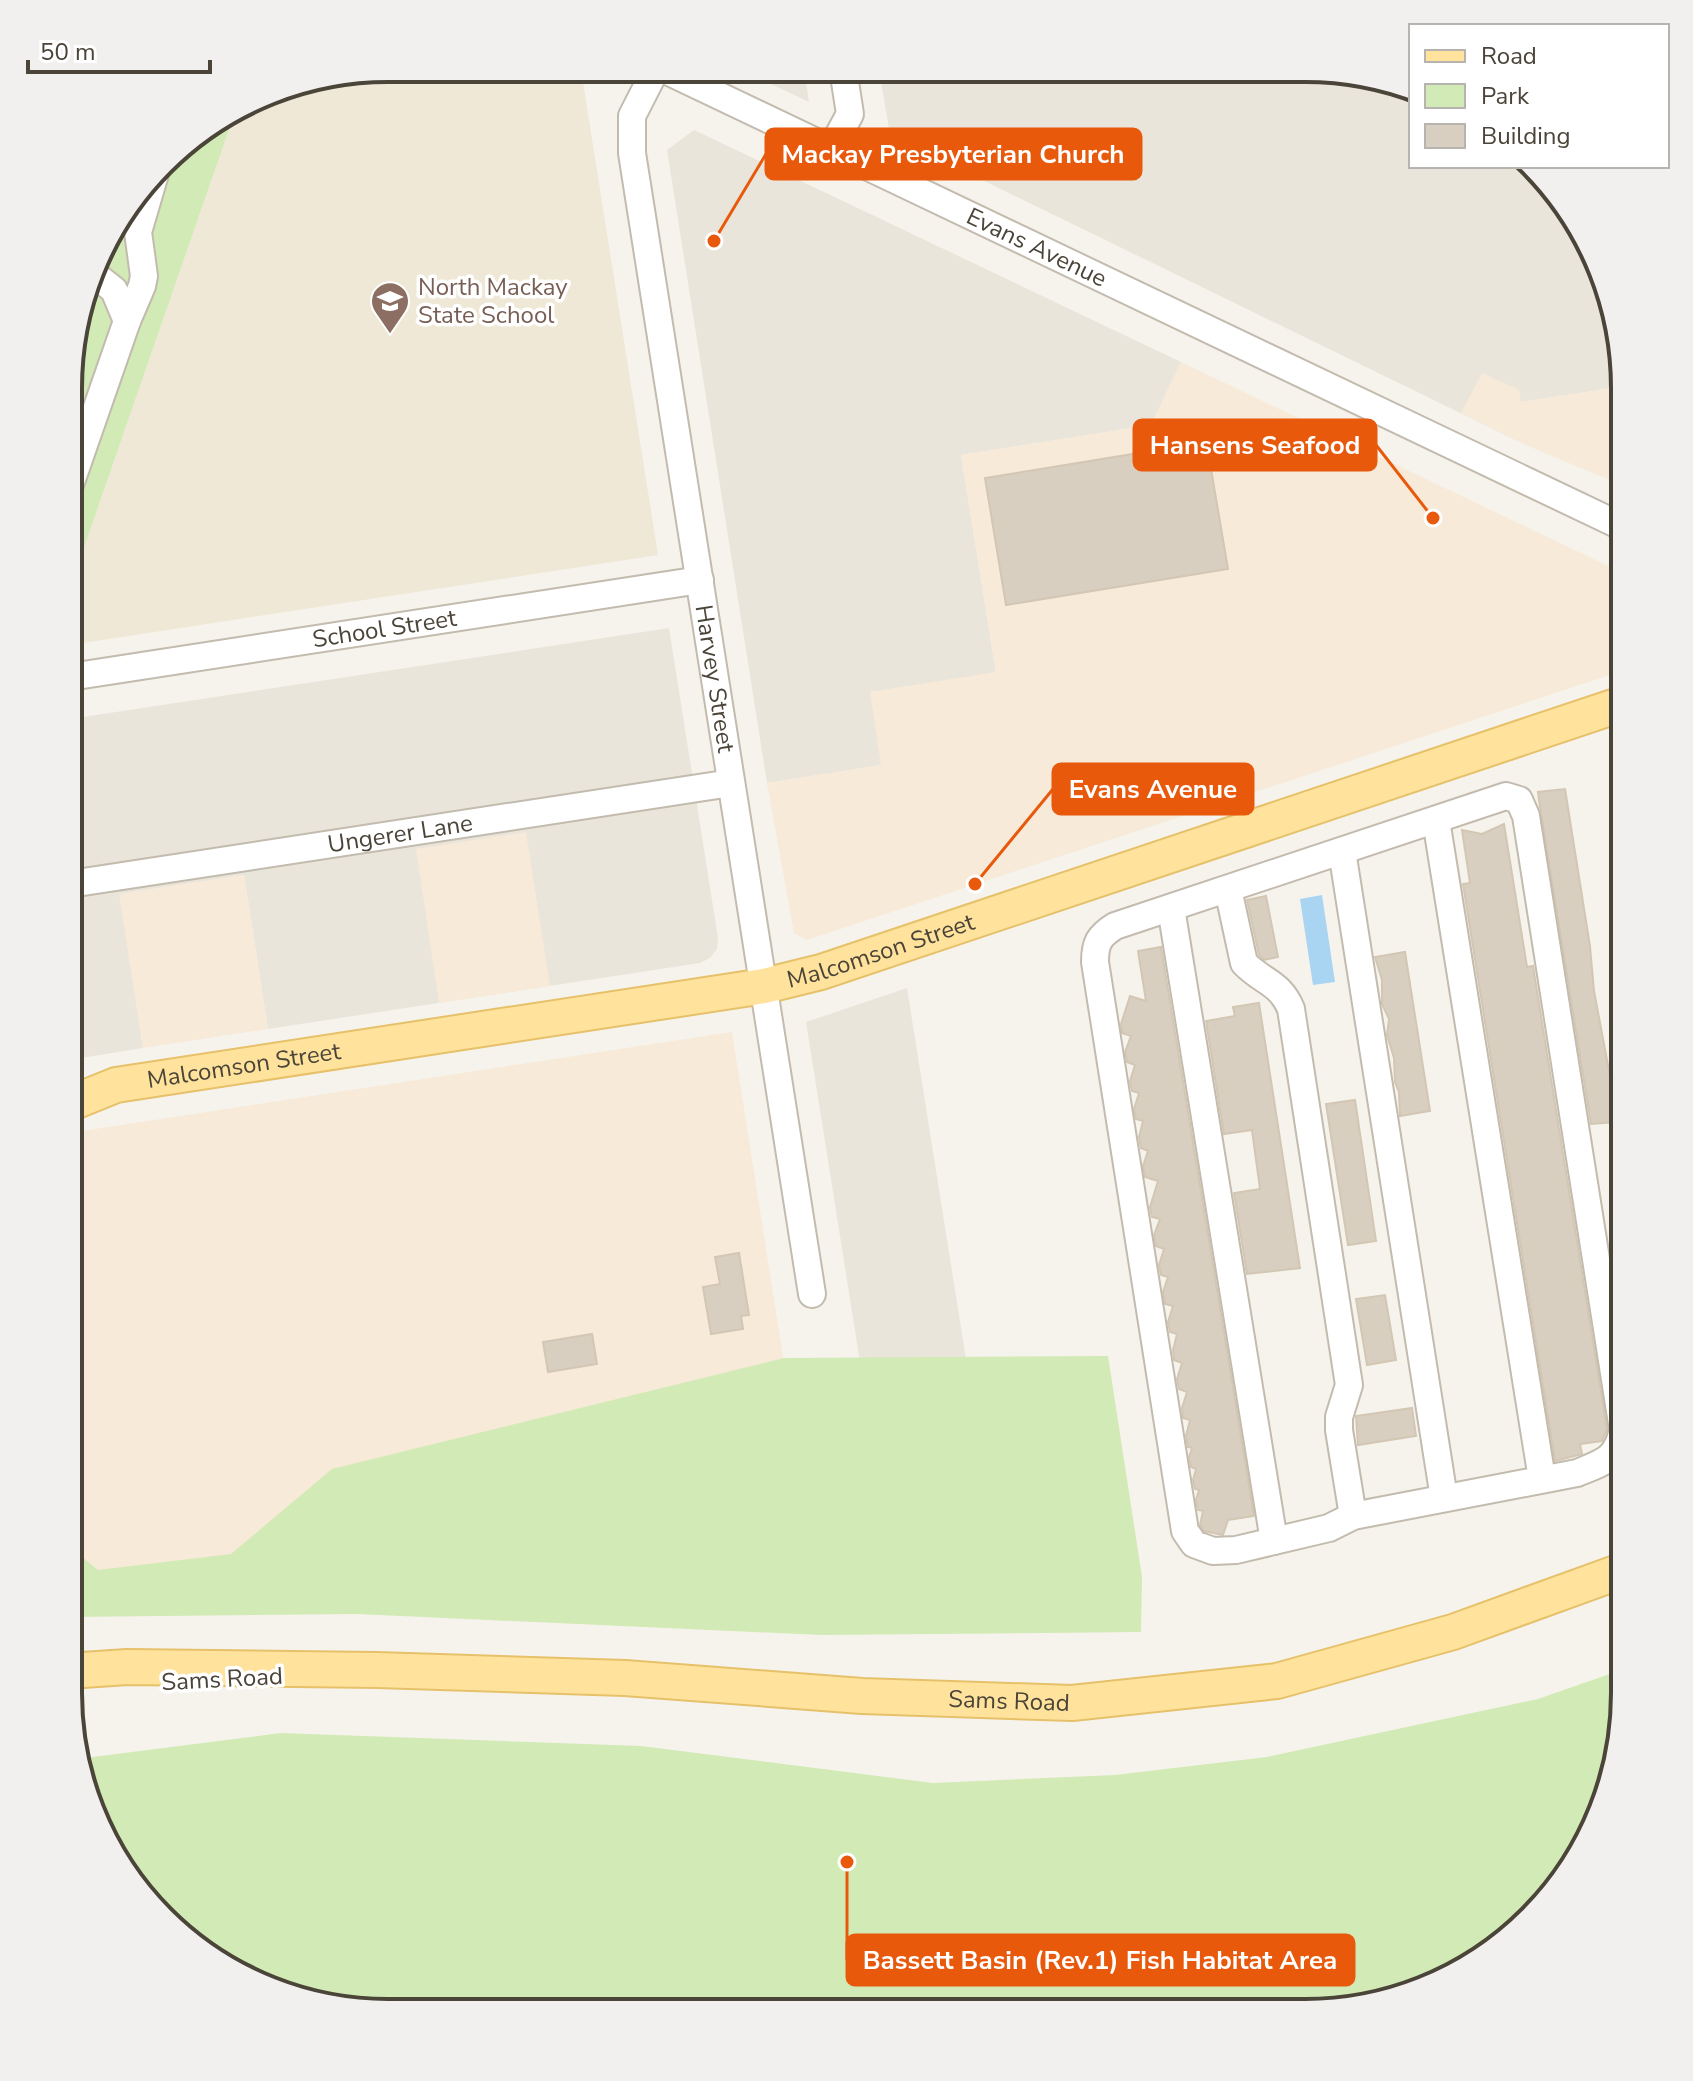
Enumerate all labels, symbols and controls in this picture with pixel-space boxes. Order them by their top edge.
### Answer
scale bar [28,24,210,74]
legend [1409,24,1669,168]
text: 50 m [40,36,96,68]
text: Road [1481,40,1537,72]
text: Park [1481,80,1530,112]
text: Building [1481,120,1571,152]
callout: Mackay Presbyterian Church [766,129,1141,179]
text: Mackay Presbyterian Church [781,137,1125,172]
street label: Evans Avenue [961,200,1112,294]
place label: North Mackay State School [418,271,568,331]
school or university icon: North Mackay State School [369,280,411,335]
callout: Hansens Seafood [1134,420,1376,470]
text: Hansens Seafood [1150,428,1360,463]
street label: School Street [310,602,459,655]
street label: Harvey Street [688,603,742,755]
callout: Evans Avenue [1053,764,1253,814]
text: Evans Avenue [1069,772,1237,807]
street label: Ungerer Lane [325,807,475,860]
street label: Malcomson Street [784,906,979,996]
street label: Malcomson Street [145,1035,343,1096]
street label: Sams Road [160,1660,284,1698]
street label: Sams Road [948,1683,1070,1719]
callout: Bassett Basin (Rev.1) Fish Habitat Area [847,1935,1354,1985]
text: Bassett Basin (Rev.1) Fish Habitat Area [863,1943,1337,1978]

